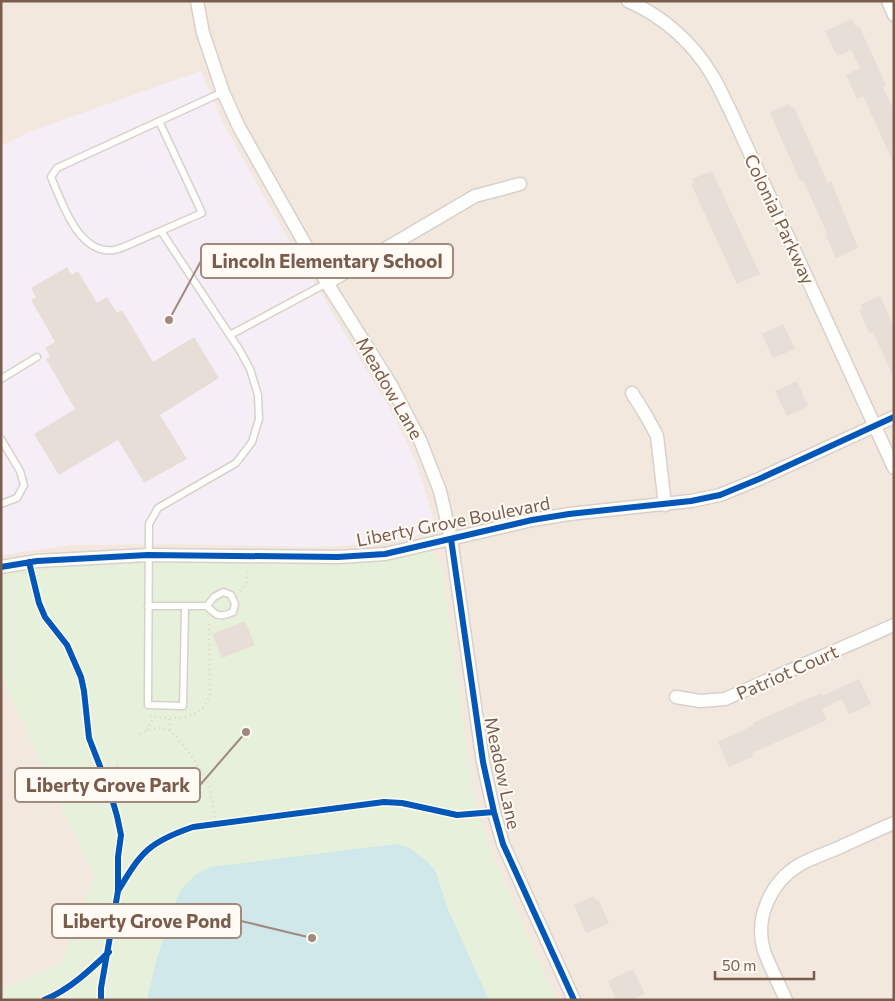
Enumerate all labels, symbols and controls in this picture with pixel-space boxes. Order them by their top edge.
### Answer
street label: Colonial Parkway [740,150,820,288]
callout: Lincoln Elementary School [201,244,453,278]
text: Lincoln Elementary School [211,249,443,272]
street label: Meadow Lane [352,333,428,443]
street label: Liberty Grove Boulevard [354,491,552,551]
street label: Patriot Court [733,640,841,704]
street label: Meadow Lane [480,715,526,831]
callout: Liberty Grove Park [15,768,200,802]
text: Liberty Grove Park [26,773,190,796]
callout: Liberty Grove Pond [52,904,241,938]
text: Liberty Grove Pond [63,909,231,932]
scale bar [715,948,814,980]
text: 50 m [722,956,756,974]

